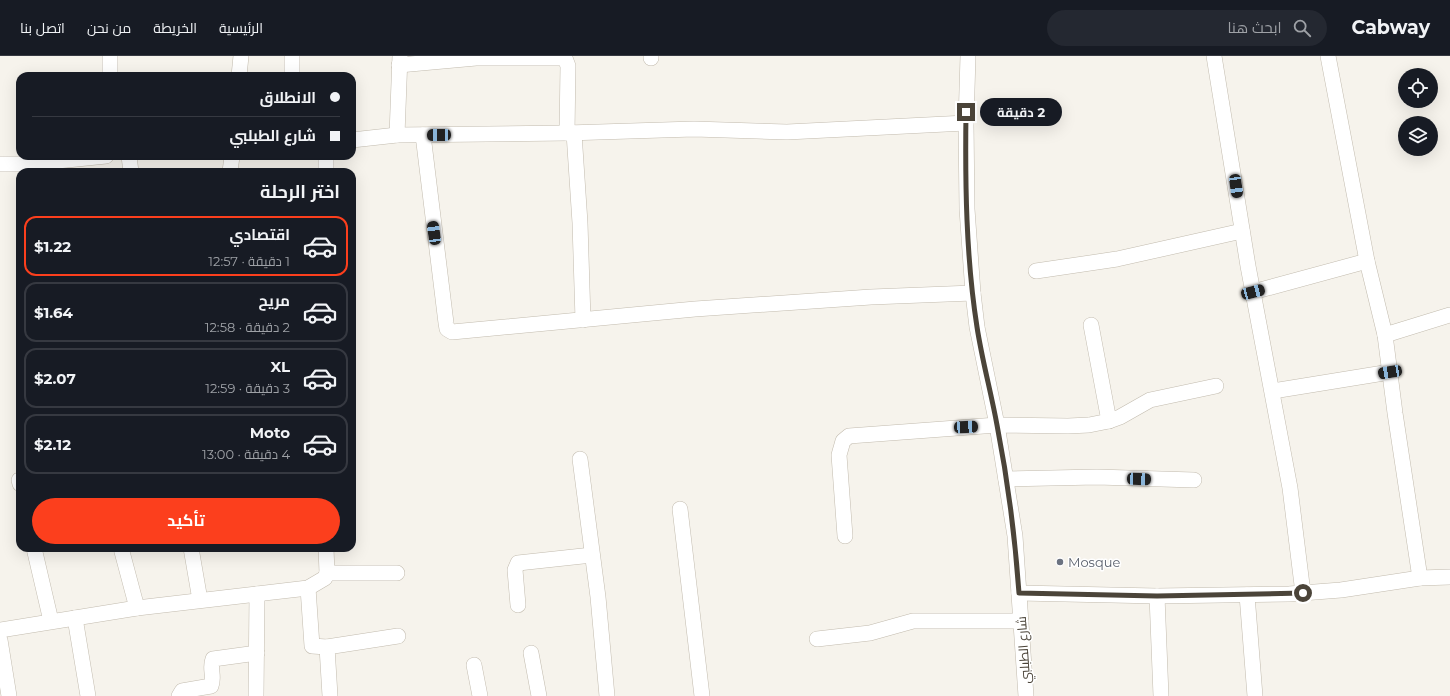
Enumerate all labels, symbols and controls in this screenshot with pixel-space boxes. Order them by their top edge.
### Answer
search box [1047,10,1327,46]
text: Cabway [1351,16,1430,39]
icon: search [1291,17,1313,39]
text: ابحث هنا [1227,18,1281,37]
text: اتصل بنا [20,19,65,37]
text: من نحن [87,19,131,37]
text: الخريطة [153,19,197,37]
text: الرئيسية [219,19,263,37]
map controls [1398,68,1438,156]
button: locate [1398,68,1438,108]
text: الانطلاق [260,88,316,107]
callout: 2 دقيقة [980,98,1062,126]
route end [957,103,975,121]
text: 2 دقيقة [997,104,1045,120]
button: layers [1398,116,1438,156]
text: شارع الطبلبي [229,126,316,145]
car [427,129,451,141]
car [1228,173,1244,199]
text: اختر الرحلة [260,181,340,203]
car [426,220,442,246]
text: اقتصادي [230,225,290,244]
icon: car [302,228,338,264]
text: $1.22 [34,237,71,256]
text: 1 دقيقة · 12:57 [208,253,290,269]
car [1240,283,1266,301]
text: مريح [258,291,290,310]
icon: car [302,294,338,330]
text: $1.64 [34,303,73,322]
text: 2 دقيقة · 12:58 [205,319,290,335]
text: XL [271,357,290,376]
icon: car [302,360,338,396]
car [1377,364,1403,380]
text: $2.07 [34,369,76,388]
text: 3 دقيقة · 12:59 [205,380,290,396]
car [954,420,978,434]
text: Moto [250,423,290,442]
icon: car [302,426,338,462]
text: $2.12 [34,435,71,454]
text: 4 دقيقة · 13:00 [202,446,290,462]
car [1127,473,1151,485]
button: تأكيد [32,498,340,544]
place label: Mosque [1068,554,1120,570]
marker: Mosque [1055,557,1065,567]
route start [1294,584,1312,602]
street label: شارع الطبلبي [1013,615,1036,684]

